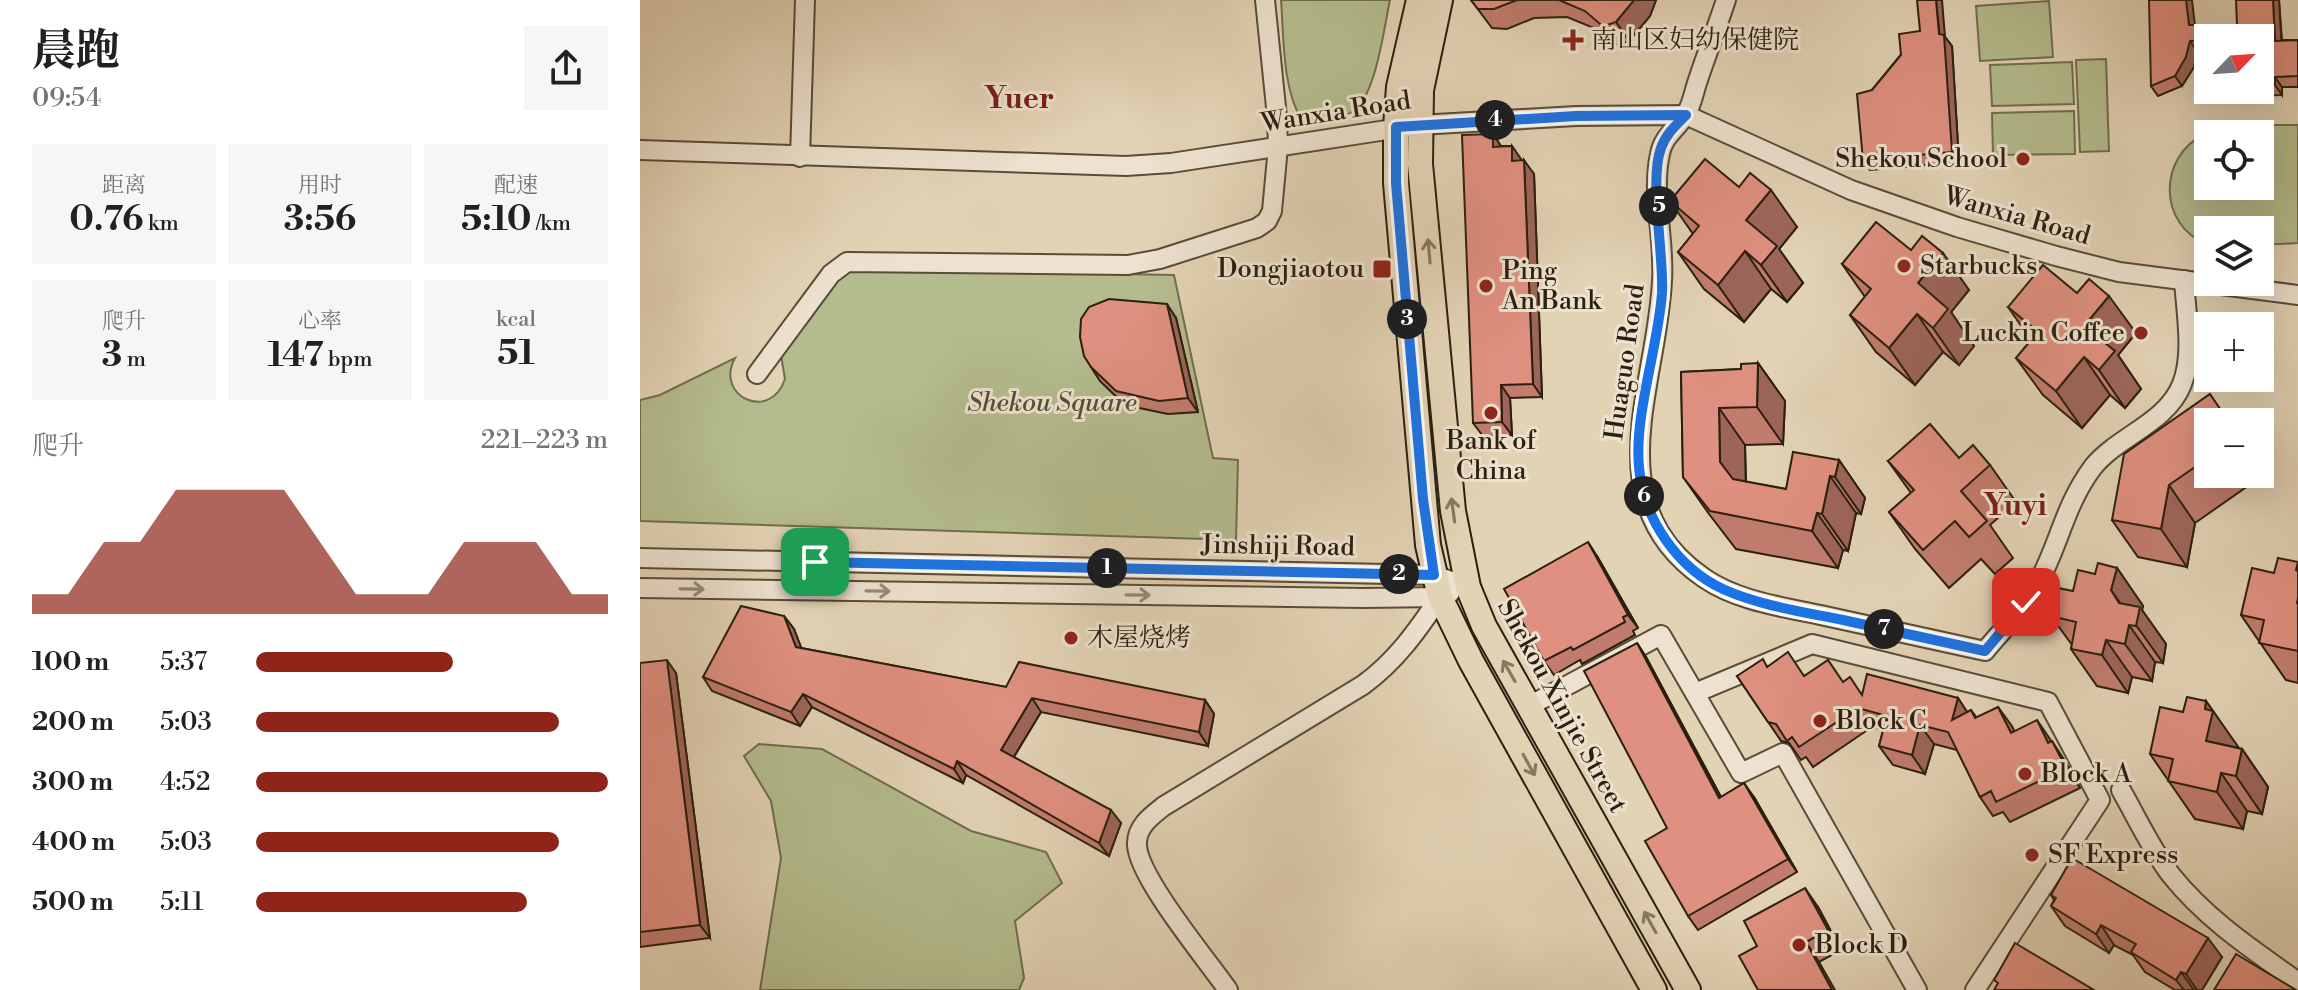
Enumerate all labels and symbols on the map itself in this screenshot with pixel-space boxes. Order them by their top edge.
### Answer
place label: 南山区妇幼保健院 [1591,24,1799,56]
north arrow [2194,24,2274,104]
marker: 南山区妇幼保健院 [1562,29,1584,51]
district label: Yuer [984,80,1054,118]
street label: Wanxia Road [1258,84,1413,140]
pin: 4 [1475,100,1515,140]
place label: Shekou School [1835,143,2007,175]
marker: Shekou School [2014,150,2032,168]
street label: Wanxia Road [1939,180,2094,252]
pin: 5 [1639,186,1679,226]
one-way arrow [1421,238,1436,265]
place label: Starbucks [1920,250,2038,282]
place label: Dongjiaotou [1217,253,1364,285]
place label: Ping An Bank [1501,255,1603,317]
marker: Starbucks [1895,257,1913,275]
marker: Dongjiaotou [1371,258,1393,280]
marker: Ping An Bank [1477,277,1495,295]
street label: Huaguo Road [1598,282,1652,442]
pin: 3 [1387,299,1427,339]
place label: Luckin Coffee [1962,317,2125,349]
marker: Luckin Coffee [2132,324,2150,342]
park label: Shekou Square [967,387,1137,419]
marker: Bank of China [1482,404,1500,422]
place label: Bank of China [1445,425,1537,487]
pin: 6 [1624,476,1664,516]
district label: Yuyi [1983,487,2047,525]
one-way arrow [1445,498,1460,523]
pin [781,528,849,596]
street label: Jinshiji Road [1200,529,1355,563]
pin: 1 [1087,548,1127,588]
pin: 2 [1379,554,1419,594]
pin [1992,568,2060,636]
one-way arrow [678,581,705,597]
one-way arrow [864,584,891,599]
one-way arrow [1124,587,1151,603]
street label: Shekou Xinjie Street [1490,594,1634,818]
pin: 7 [1864,609,1904,649]
place label: 木屋烧烤 [1087,622,1191,654]
marker: 木屋烧烤 [1062,629,1080,647]
one-way arrow [1501,660,1517,683]
place label: Block C [1835,705,1927,737]
marker: Block C [1811,712,1829,730]
one-way arrow [1521,753,1537,776]
place label: Block A [2040,758,2133,790]
marker: Block A [2016,765,2034,783]
place label: SF Express [2048,839,2178,871]
marker: SF Express [2023,846,2041,864]
one-way arrow [1642,911,1658,934]
place label: Block D [1814,929,1908,961]
marker: Block D [1790,936,1808,954]

